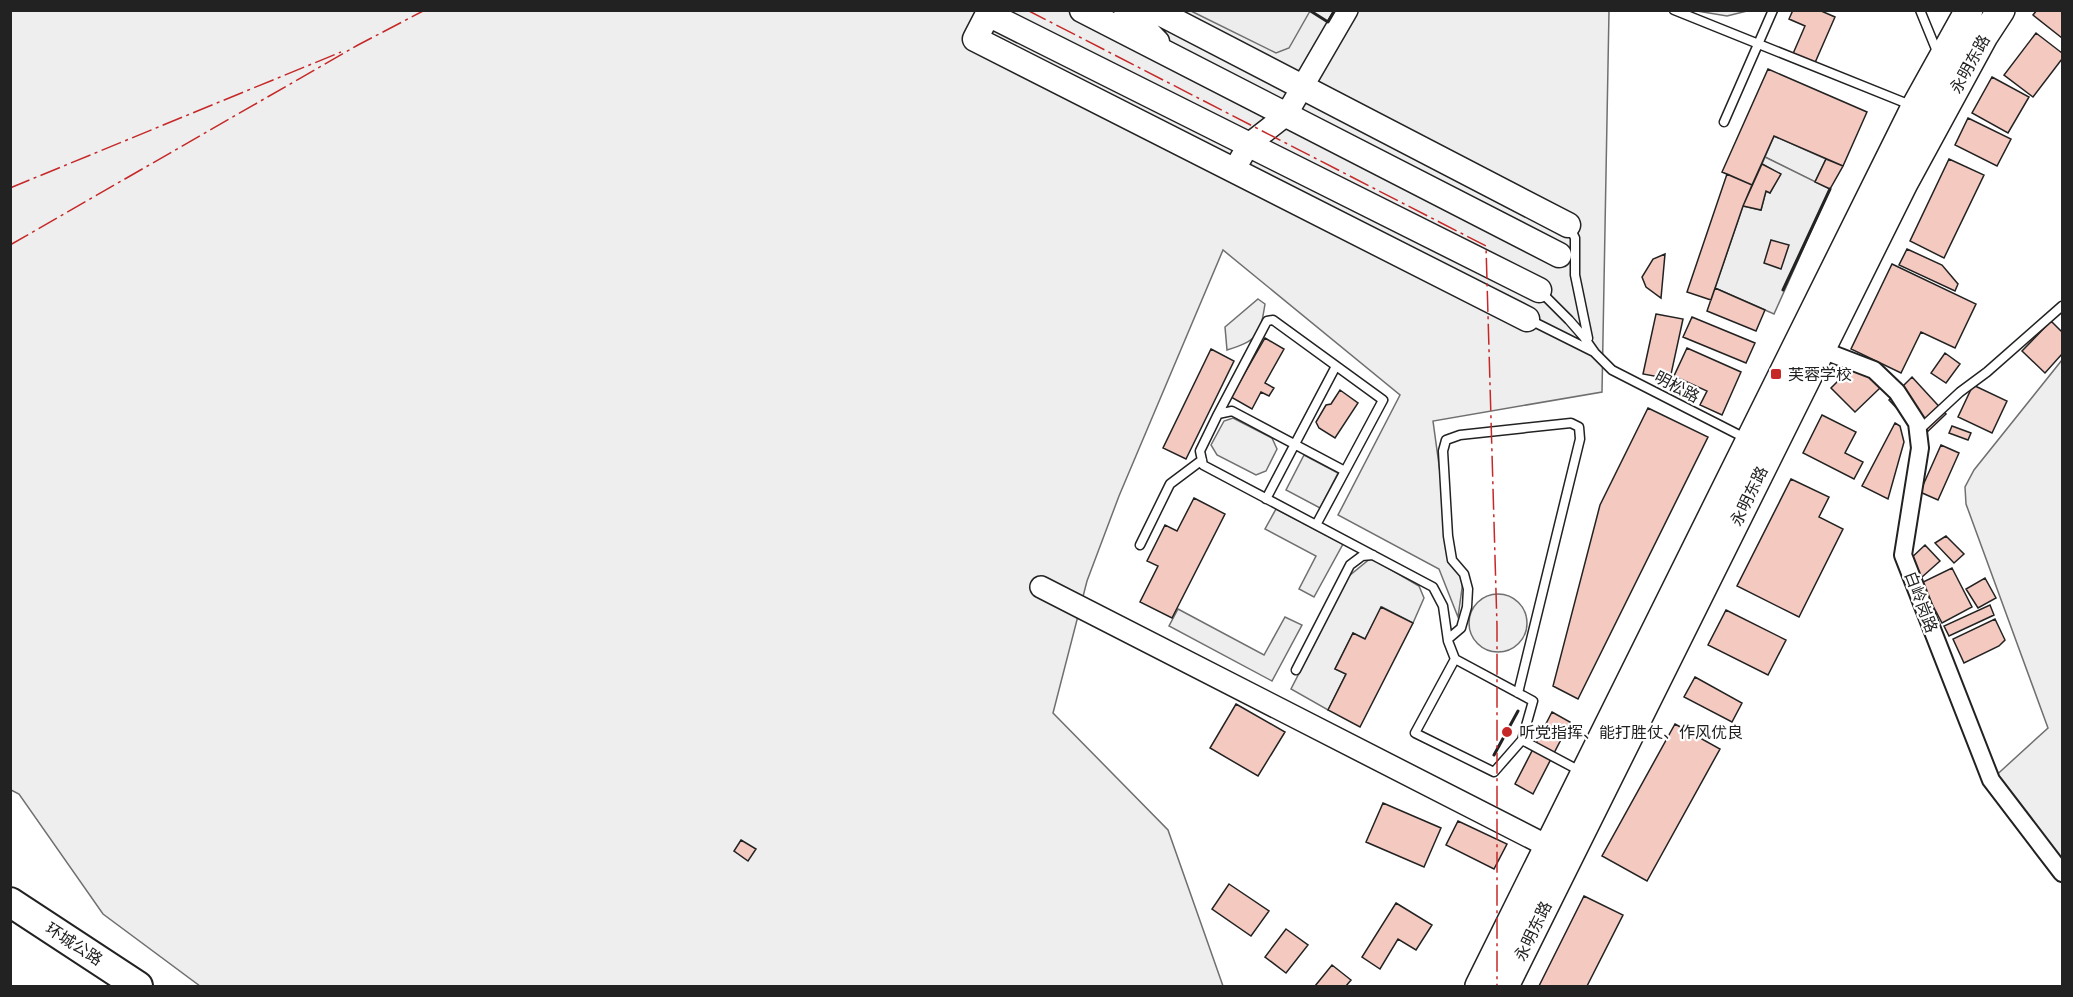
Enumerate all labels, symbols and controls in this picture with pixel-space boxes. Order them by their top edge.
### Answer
street label: 永明东路 [1945,31,1995,97]
place label: 芙蓉学校 [1788,364,1852,385]
street label: 明松路 [1651,366,1703,408]
marker: 芙蓉学校 [1769,367,1783,381]
street label: 永明东路 [1726,463,1772,529]
street label: 白岭岗路 [1900,568,1942,636]
place label: 听党指挥、能打胜仗、作风优良 [1519,722,1743,743]
marker: 听党指挥、能打胜仗、作风优良 [1500,725,1514,739]
street label: 永明东路 [1510,898,1556,964]
street label: 环城公路 [41,918,107,970]

